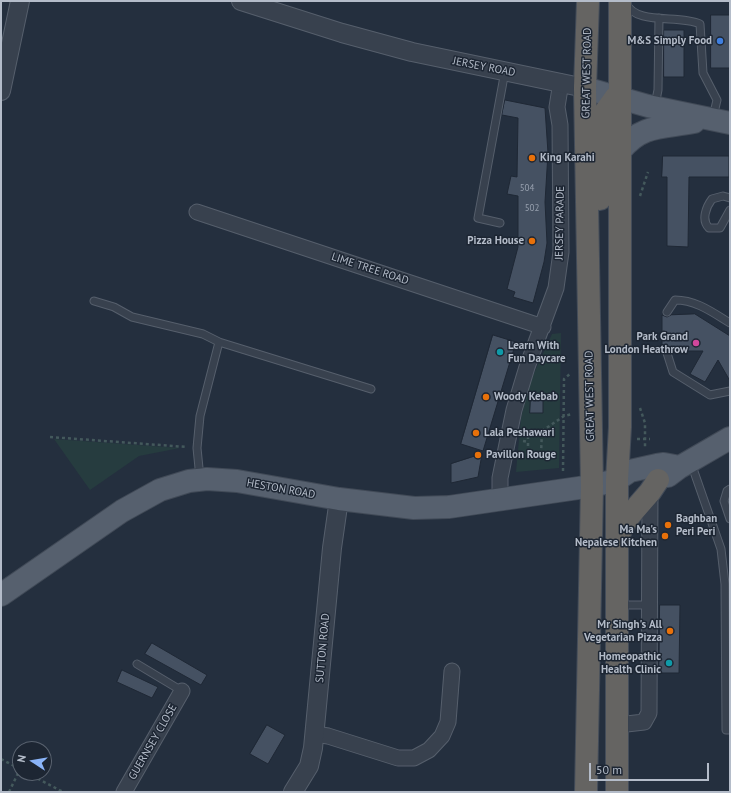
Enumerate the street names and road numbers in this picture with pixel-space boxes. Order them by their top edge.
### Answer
street label: GREAT WEST ROAD [580,28,594,118]
street label: JERSEY ROAD [452,54,516,80]
street label: JERSEY PARADE [553,186,567,260]
street label: LIME TREE ROAD [330,250,410,288]
street label: GREAT WEST ROAD [583,351,597,441]
street label: HESTON ROAD [246,476,316,502]
street label: SUTTON ROAD [313,613,333,683]
street label: GUERNSEY CLOSE [126,702,180,782]

